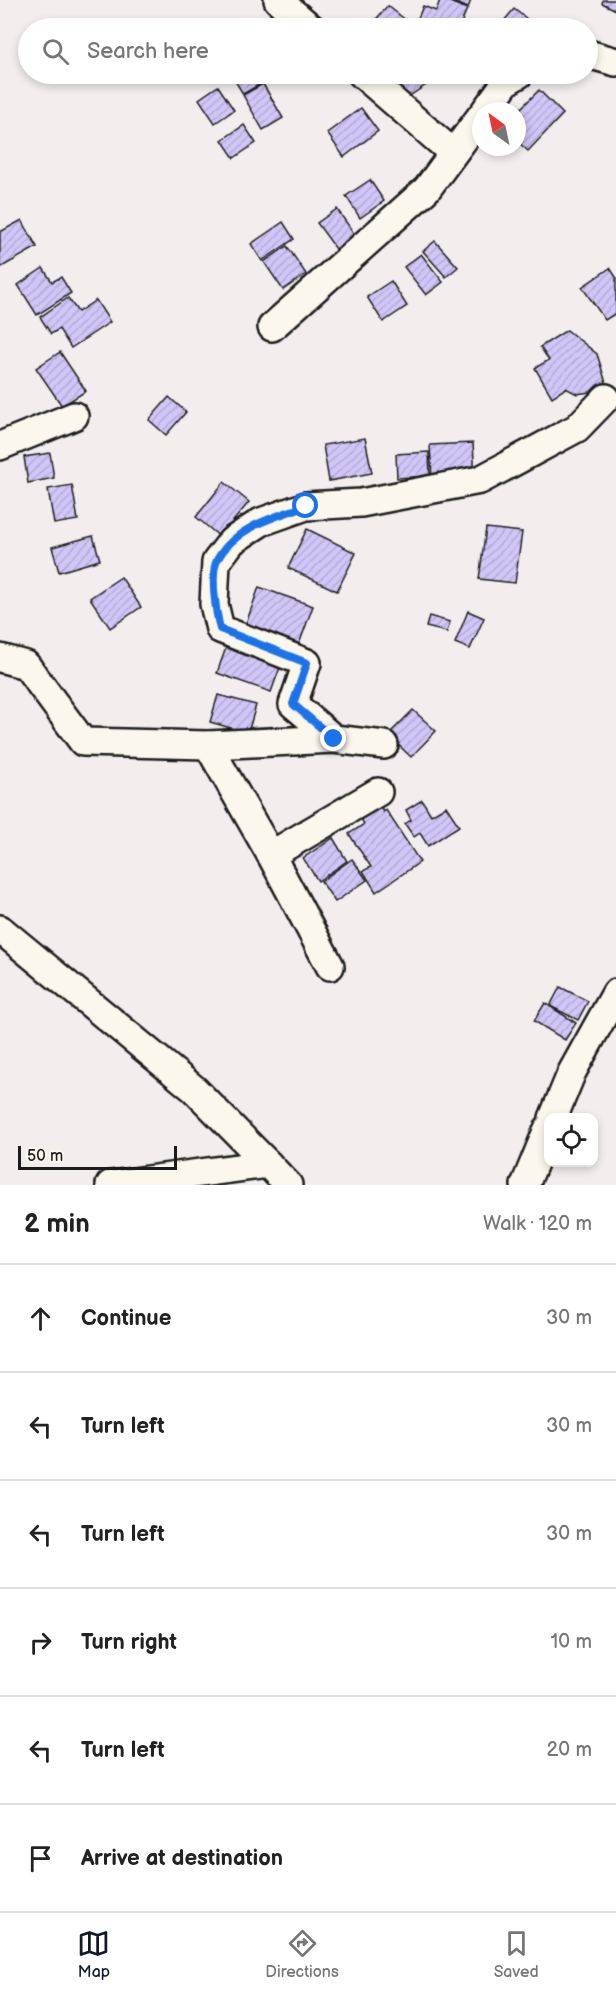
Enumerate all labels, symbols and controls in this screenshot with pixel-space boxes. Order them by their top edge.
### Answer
search box [18,18,598,84]
icon: search [39,35,72,68]
text: Search here [87,38,209,65]
north arrow [472,102,526,156]
route start [292,492,318,518]
route end [320,725,346,751]
map controls [544,1113,598,1167]
button: locate [544,1113,598,1167]
scale bar [18,1143,177,1170]
text: 50 m [27,1147,63,1166]
text: 2 min [24,1209,90,1240]
text: Walk · 120 m [483,1212,592,1236]
icon: ahead [24,1302,57,1335]
text: Continue [81,1305,171,1332]
text: 30 m [546,1306,592,1330]
icon: left [24,1410,57,1443]
text: Turn left [81,1413,165,1440]
text: 30 m [546,1414,592,1438]
icon: left [24,1518,57,1551]
text: Turn left [81,1521,165,1548]
text: 30 m [546,1522,592,1546]
icon: right [24,1626,57,1659]
text: Turn right [81,1629,177,1656]
text: 10 m [551,1630,592,1654]
icon: left [24,1734,57,1767]
text: Turn left [81,1737,165,1764]
text: 20 m [547,1738,592,1762]
icon: arrive [24,1842,57,1875]
text: Arrive at destination [81,1845,283,1872]
tab: Map [77,1927,110,1982]
tab: Directions [265,1927,339,1982]
tab: Saved [494,1927,539,1982]

